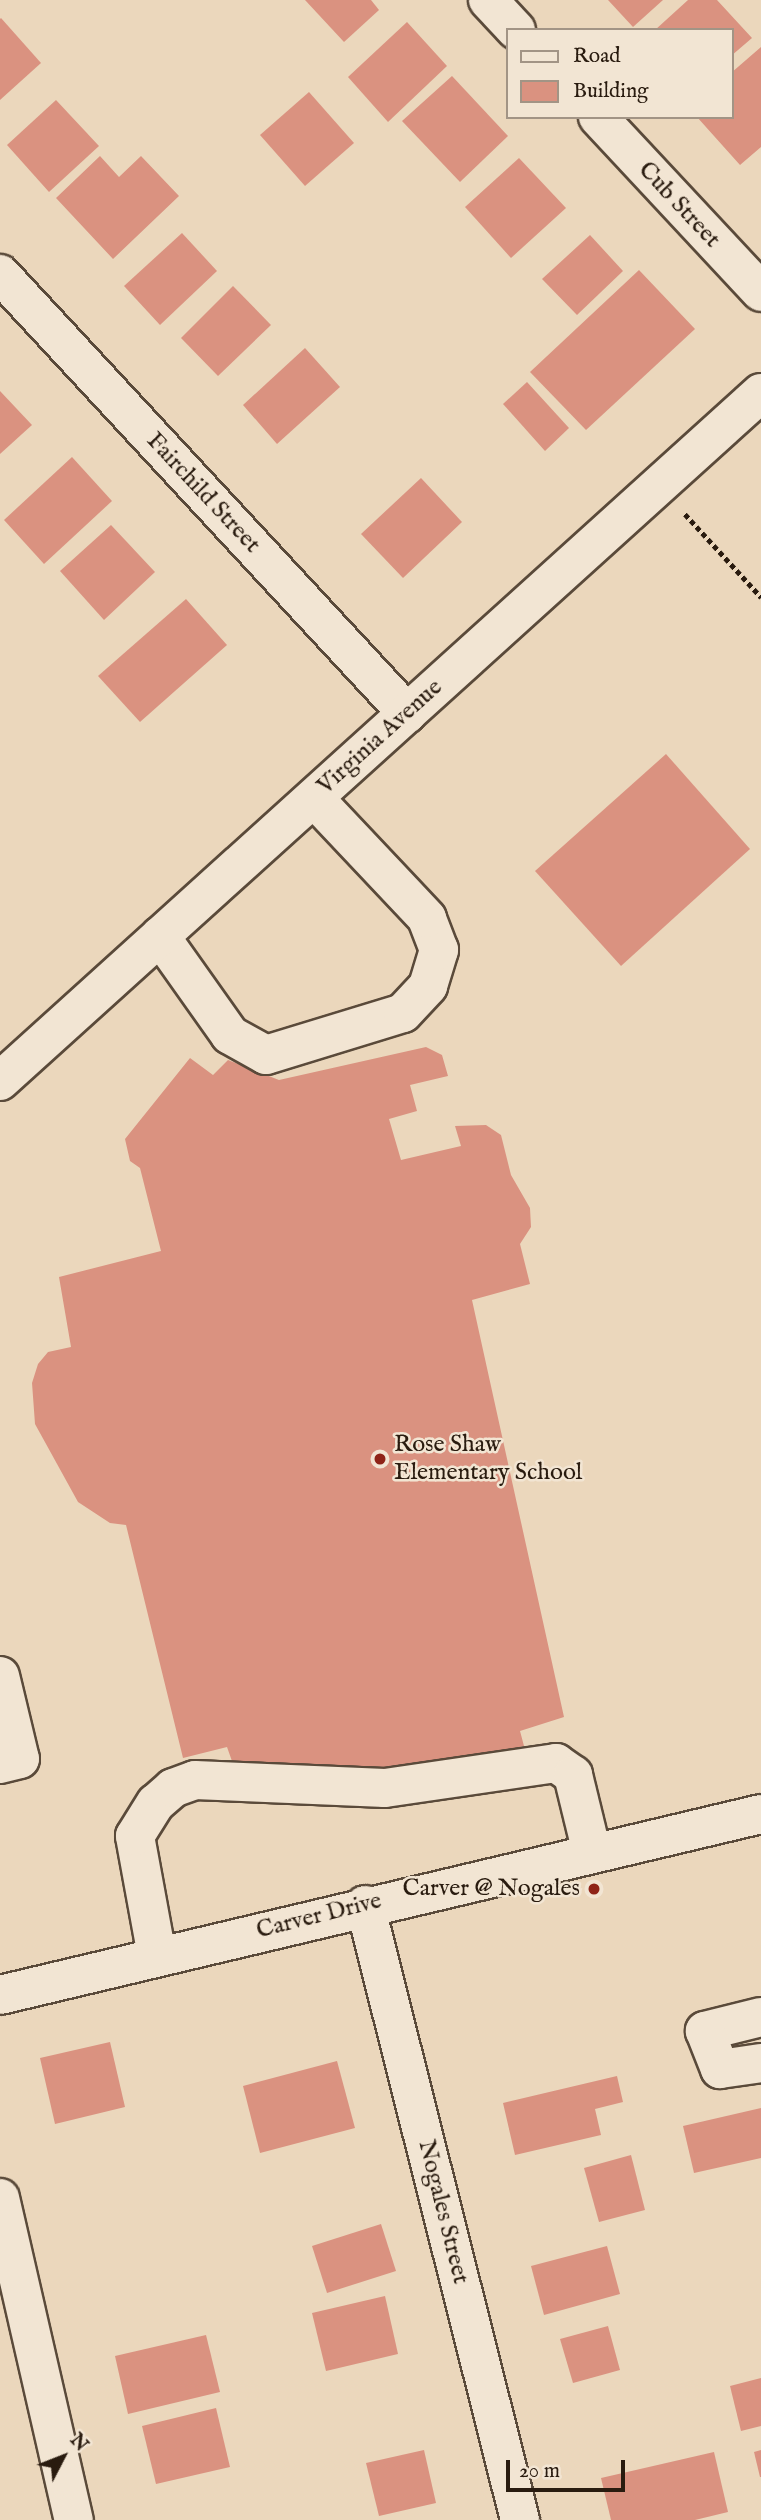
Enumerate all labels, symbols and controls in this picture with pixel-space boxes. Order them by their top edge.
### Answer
legend [505,28,733,119]
text: Road [573,43,620,70]
text: Building [573,78,648,105]
street label: Cub Street [632,156,726,254]
street label: Fairchild Street [140,427,266,559]
street label: Virginia Avenue [311,673,449,801]
place label: Rose Shaw Elementary School [394,1431,582,1487]
marker: Rose Shaw Elementary School [372,1451,388,1467]
place label: Carver @ Nogales [402,1875,580,1903]
marker: Carver @ Nogales [586,1881,602,1897]
street label: Carver Drive [253,1887,385,1945]
street label: Nogales Street [411,2137,475,2287]
north arrow [28,2422,98,2492]
text: N [64,2429,93,2457]
scale bar [509,2446,628,2490]
text: 20 m [519,2458,560,2485]

